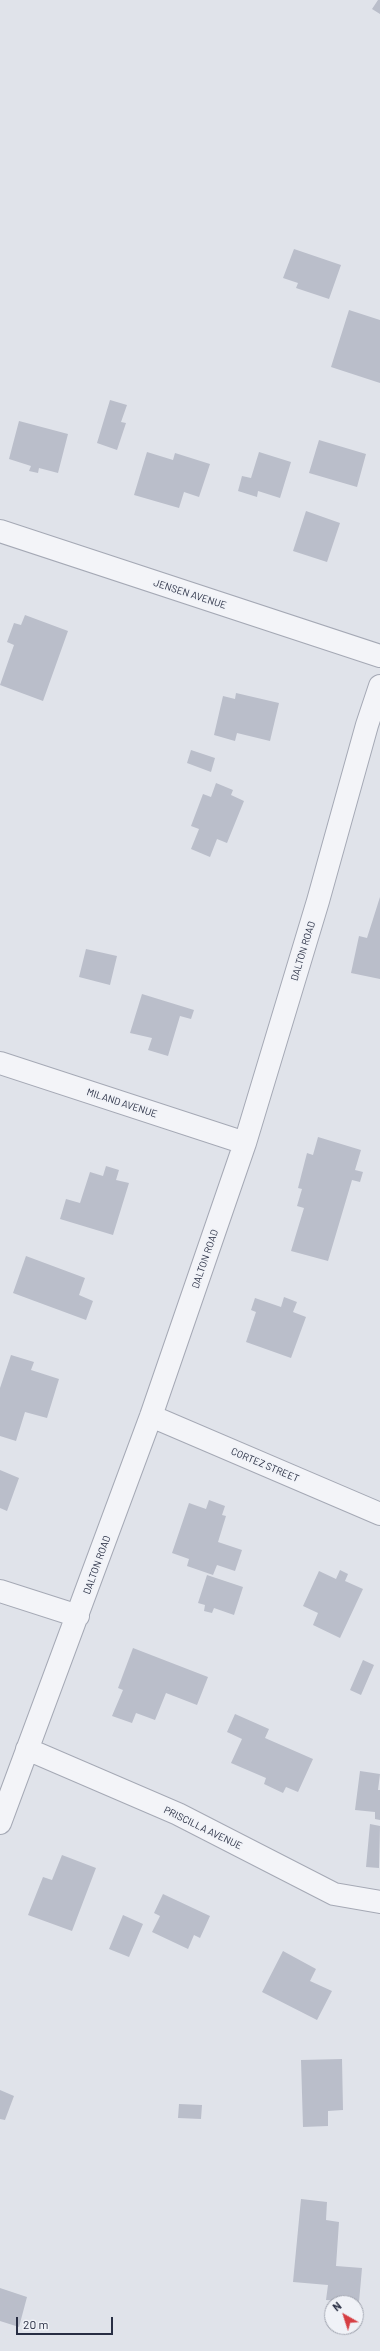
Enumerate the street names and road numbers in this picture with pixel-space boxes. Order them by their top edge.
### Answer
street label: JENSEN AVENUE [152,577,228,611]
street label: DALTON ROAD [288,920,318,982]
street label: MILAND AVENUE [85,1086,159,1120]
street label: DALTON ROAD [189,1228,221,1290]
street label: CORTEZ STREET [229,1445,301,1485]
street label: DALTON ROAD [81,1534,113,1596]
street label: PRISCILLA AVENUE [162,1804,244,1852]

